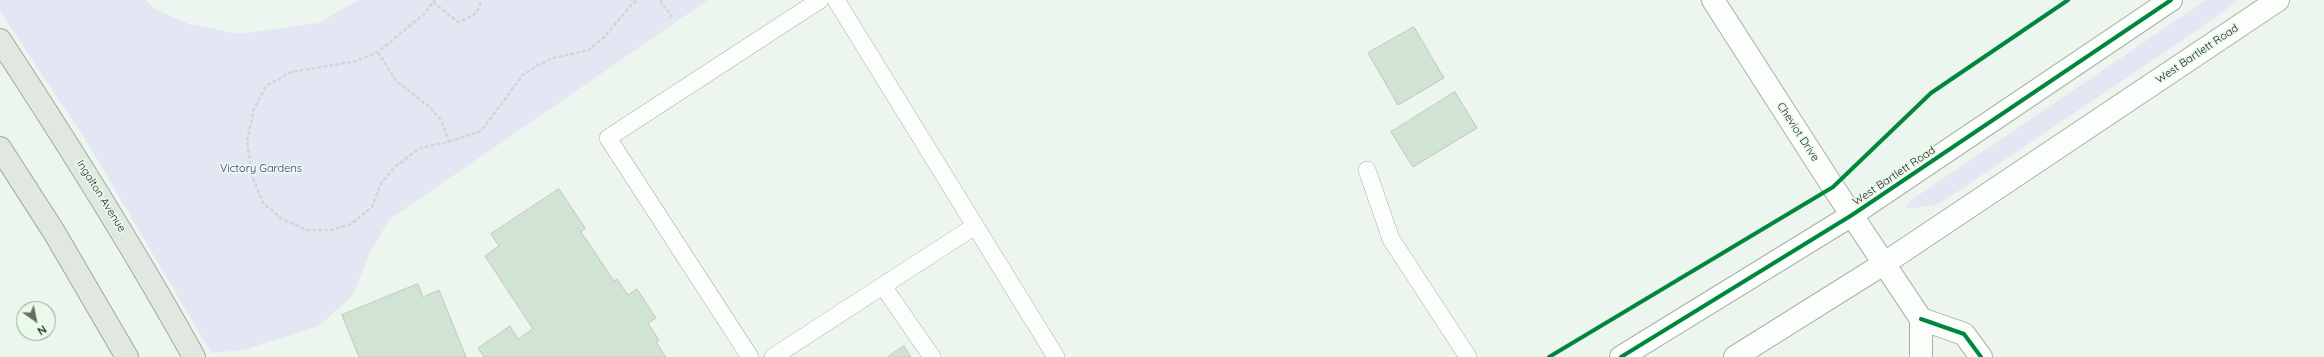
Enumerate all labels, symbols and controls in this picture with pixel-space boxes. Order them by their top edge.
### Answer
street label: West Bartlett Road [2153,21,2241,87]
street label: Cheviot Drive [1774,100,1822,164]
street label: West Bartlett Road [1850,143,1938,209]
street label: Ingalton Avenue [74,158,128,234]
park label: Victory Gardens [220,162,302,176]
north arrow [16,301,56,341]
text: N [35,322,49,338]

